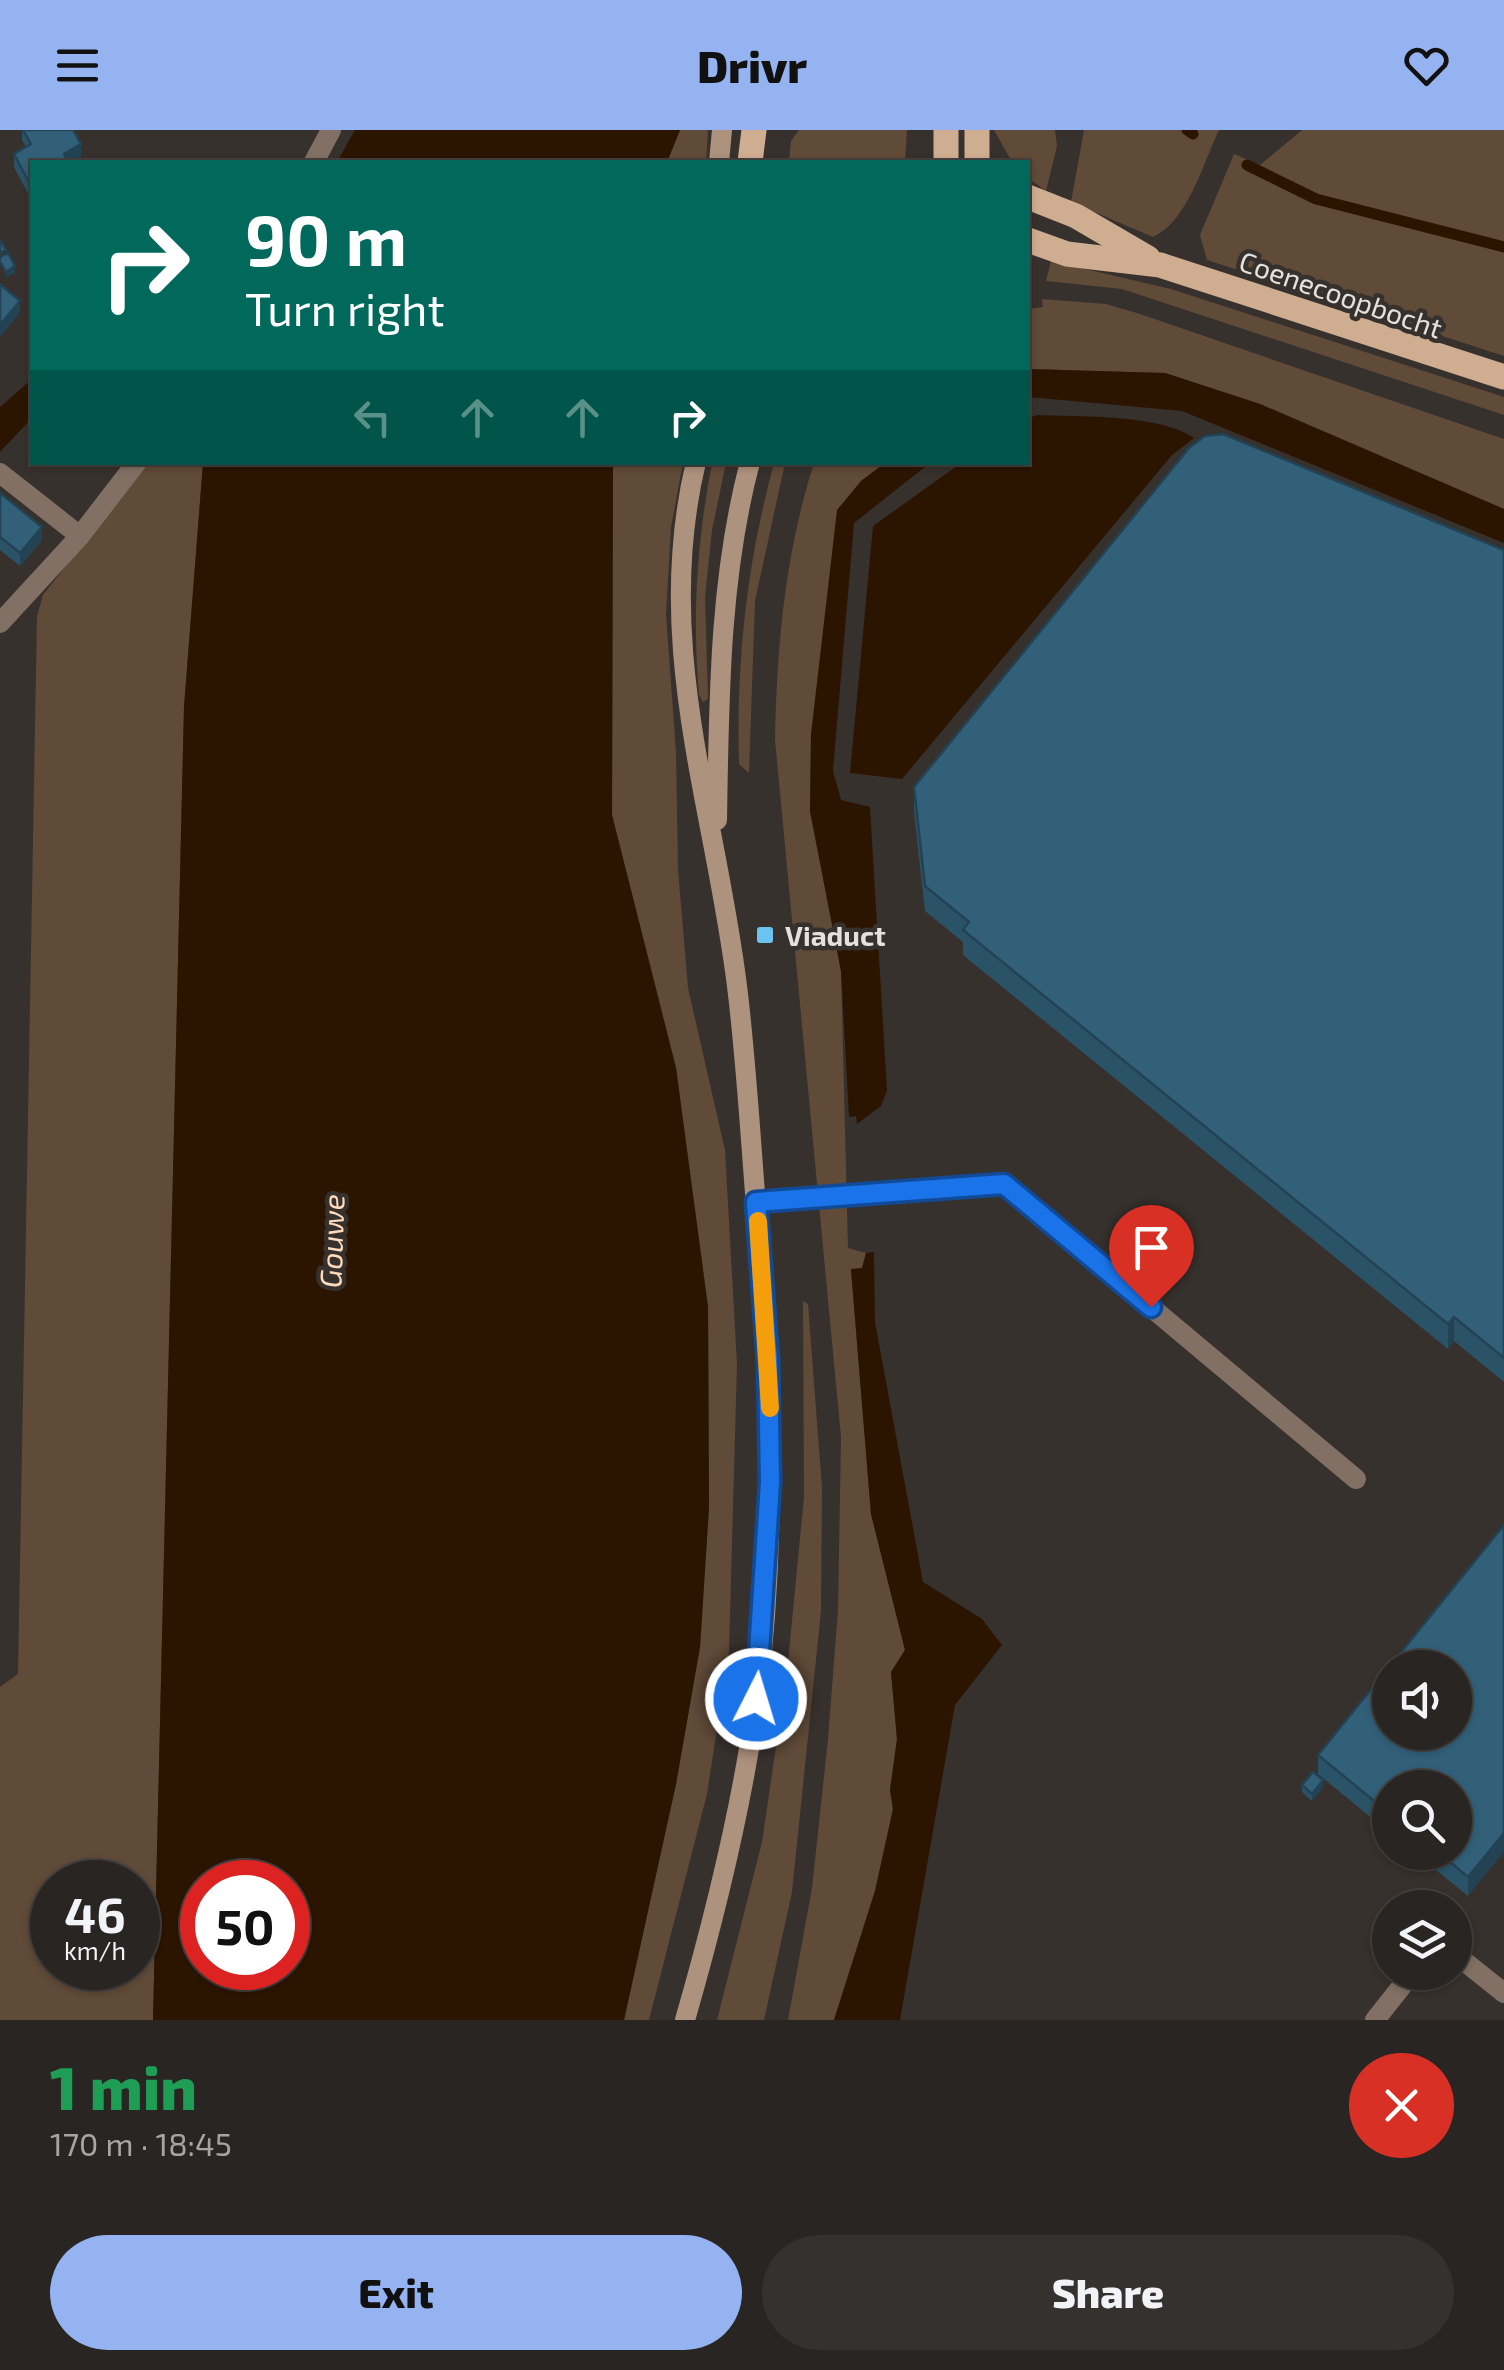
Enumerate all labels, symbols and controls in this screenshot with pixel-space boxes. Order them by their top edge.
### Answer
icon: menu [50,38,105,93]
text: Drivr [697,38,807,92]
icon: heart [1399,38,1454,93]
text: 90 m [245,196,407,280]
icon: right [80,200,210,330]
street label: Coenecoopbocht [1235,243,1447,345]
text: Turn right [245,281,445,335]
icon: left [345,390,400,445]
icon: ahead [450,390,505,445]
icon: ahead [555,390,610,445]
icon: right [660,390,715,445]
place label: Viaduct [785,918,886,952]
marker: Viaduct [754,924,776,946]
water label: Gouwe [311,1193,351,1289]
pin [1109,1205,1194,1308]
icon: arrive [1124,1220,1179,1275]
position arrow [704,1647,808,1751]
map controls [1372,1650,1472,1990]
button: sound [1372,1650,1472,1750]
button: search [1372,1770,1472,1870]
speed limit sign: 50 [180,1860,310,1990]
text: 46 [64,1883,126,1943]
button: layers [1372,1890,1472,1990]
text: km/h [64,1935,126,1965]
text: 1 min [50,2050,197,2122]
button: close [1349,2053,1454,2158]
text: 170 m · 18:45 [50,2124,232,2162]
button: Exit [50,2235,742,2350]
button: Share [762,2235,1454,2350]

